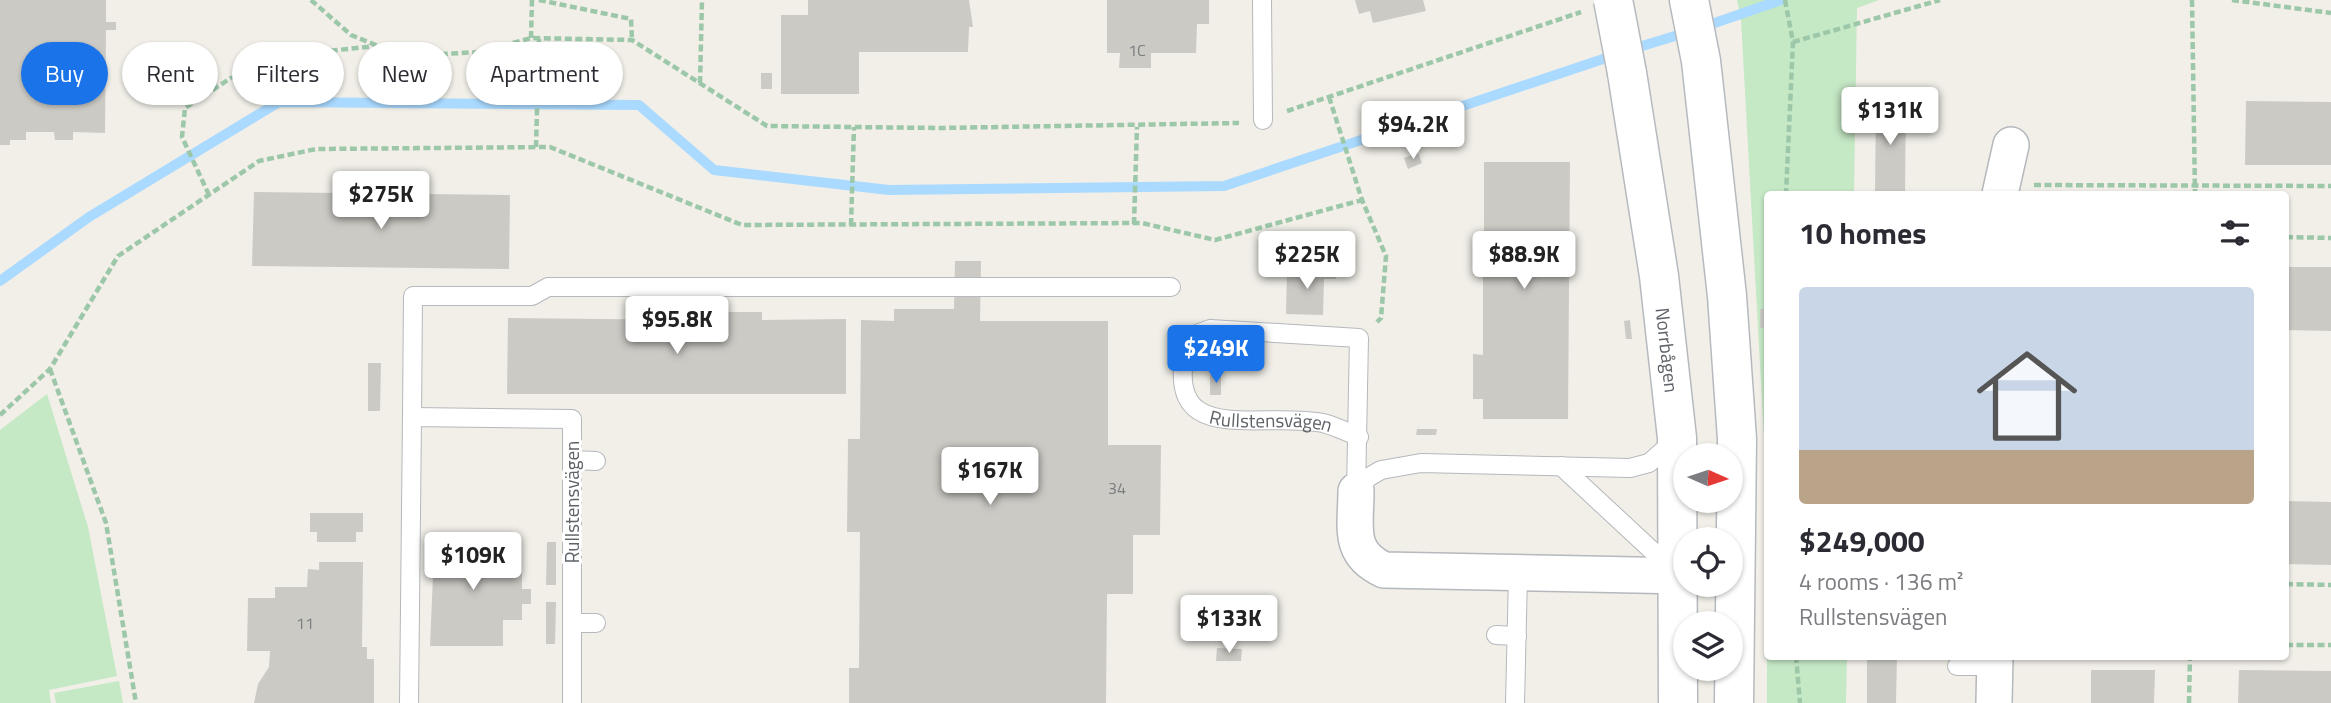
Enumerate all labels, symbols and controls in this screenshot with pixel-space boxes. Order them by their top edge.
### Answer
house number: 1C [1128,38,1146,62]
chip: Buy [21,42,108,105]
chip: Rent [122,42,218,105]
chip: Filters [232,42,344,105]
chip: New [358,42,452,105]
chip: Apartment [466,42,623,105]
pin: $131K [1841,88,1939,147]
text: $131K [1857,92,1923,127]
pin: $94.2K [1356,102,1470,161]
text: $94.2K [1377,106,1449,141]
pin: $275K [332,172,430,231]
text: $275K [348,176,414,211]
text: 10 homes [1799,210,1926,256]
icon: filters [2216,214,2254,252]
pin: $225K [1258,232,1356,291]
pin: $88.9K [1467,232,1581,291]
text: $225K [1274,236,1340,271]
text: $88.9K [1488,236,1560,271]
pin: $95.8K [620,296,734,356]
text: $95.8K [641,301,713,336]
street label: Norrbågen [1649,306,1687,394]
pin: $249K [1167,326,1265,385]
text: $249K [1183,330,1249,365]
icon: home [1964,333,2090,459]
street label: Rullstensvägen [1207,402,1336,439]
street label: Rullstensvägen [557,441,586,563]
north arrow [1673,443,1743,513]
map controls [1673,443,1743,681]
pin: $167K [941,448,1039,507]
text: $167K [957,452,1023,487]
house number: 34 [1108,476,1126,500]
text: $249,000 [1799,518,1925,564]
button: locate [1673,527,1743,597]
pin: $109K [424,532,522,592]
text: $109K [440,537,506,572]
text: 4 rooms · 136 m² [1799,564,1963,599]
pin: $133K [1180,596,1278,655]
text: Rullstensvägen [1799,599,1947,634]
text: $133K [1196,600,1262,635]
house number: 11 [296,611,314,635]
button: layers [1673,611,1743,681]

